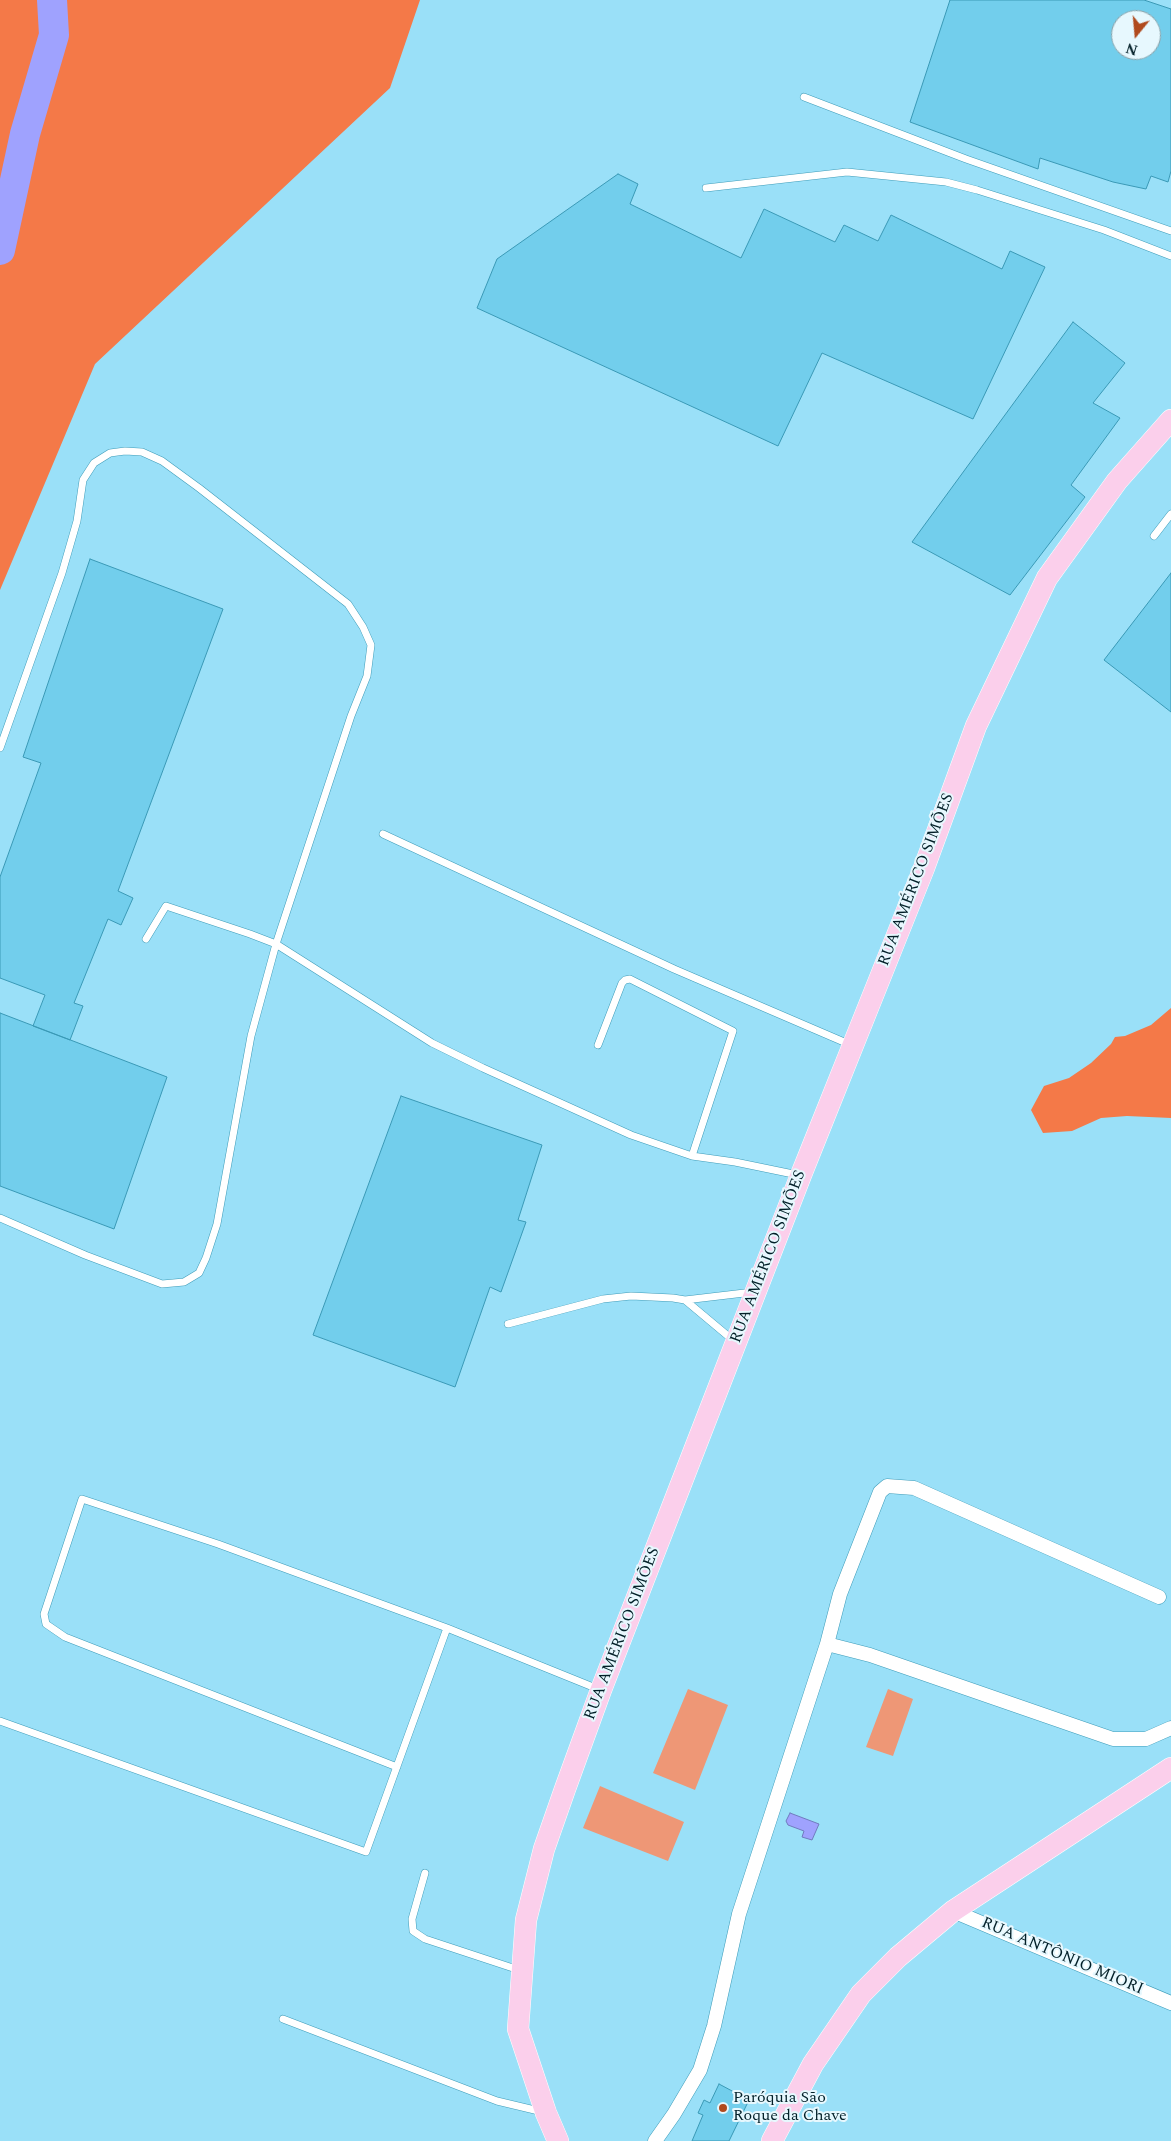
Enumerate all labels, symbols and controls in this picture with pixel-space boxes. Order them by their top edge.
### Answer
north arrow [1111,10,1161,60]
text: N [1123,37,1140,61]
street label: RUA AMÉRICO SIMÕES [875,791,959,969]
street label: RUA AMÉRICO SIMÕES [727,1168,811,1346]
street label: RUA AMÉRICO SIMÕES [581,1545,665,1723]
street label: RUA ANTÔNIO MIORI [978,1914,1146,2000]
place label: Paróquia São Roque da Chave [733,2089,847,2127]
marker: Paróquia São Roque da Chave [717,2102,729,2114]

